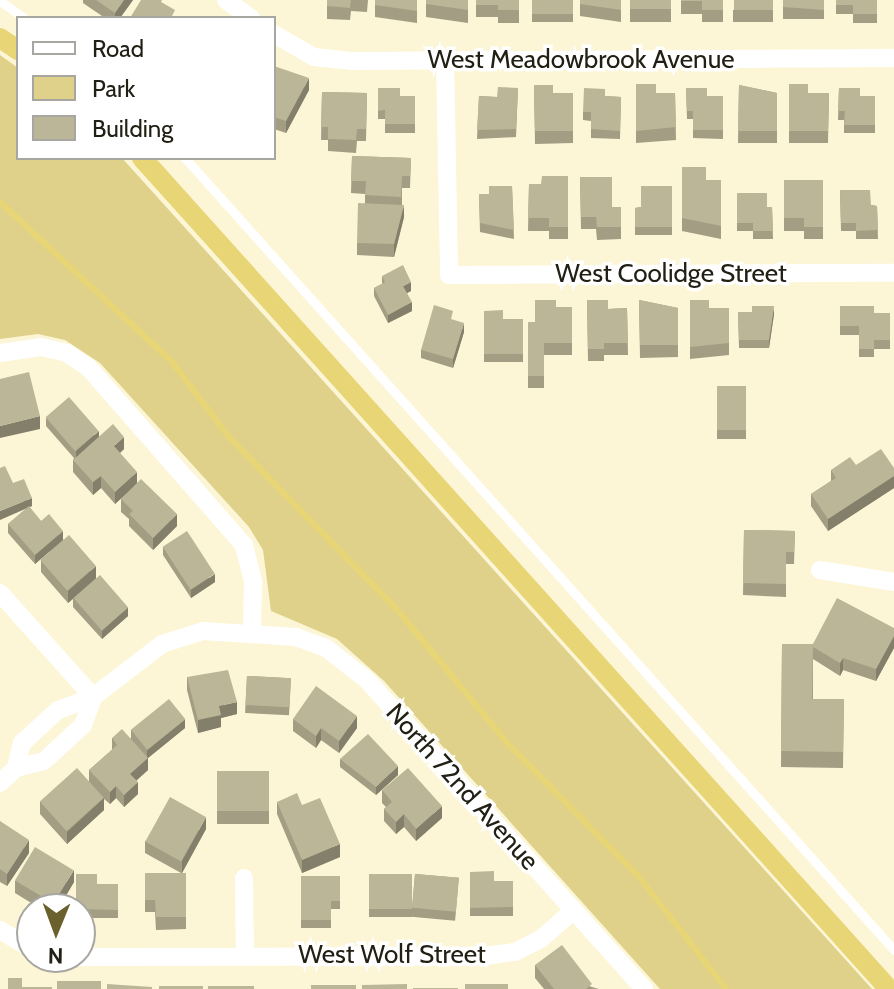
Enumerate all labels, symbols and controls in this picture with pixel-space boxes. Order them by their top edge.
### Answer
legend [16,16,276,160]
text: Road [92,34,144,63]
street label: West Meadowbrook Avenue [427,44,735,76]
text: Park [92,74,135,103]
text: Building [92,114,173,143]
street label: West Coolidge Street [555,258,787,290]
street label: North 72nd Avenue [379,697,545,877]
north arrow [16,893,96,973]
street label: West Wolf Street [298,939,486,971]
text: N [48,942,64,969]

